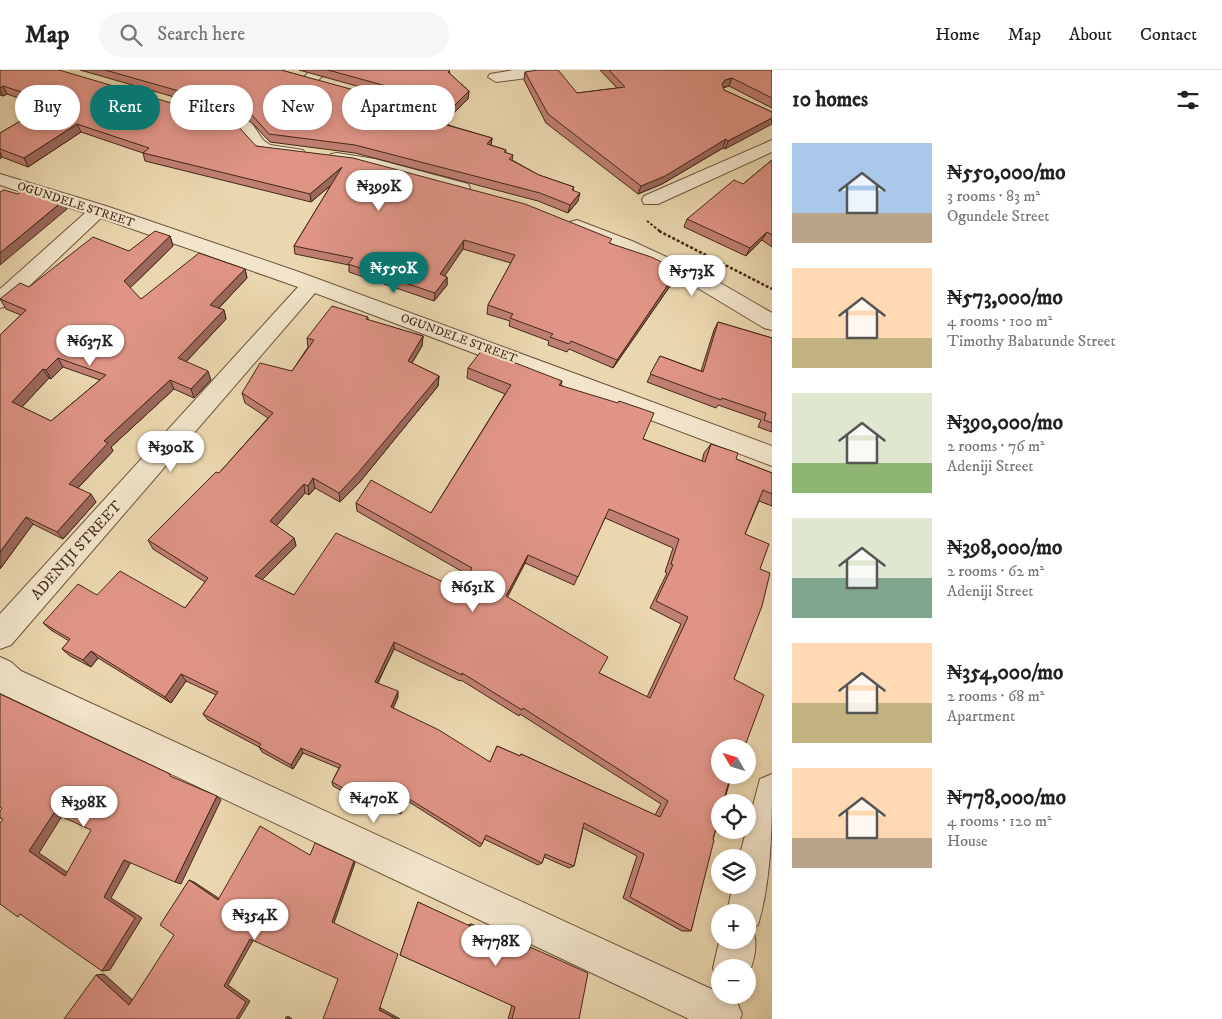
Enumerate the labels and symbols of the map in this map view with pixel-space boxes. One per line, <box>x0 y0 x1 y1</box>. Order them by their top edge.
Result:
pin: ₦399K <box>344 170 414 212</box>
street label: OGUNDELE STREET <box>15 178 136 231</box>
pin: ₦550K <box>359 252 429 294</box>
pin: ₦573K <box>657 254 727 297</box>
street label: OGUNDELE STREET <box>399 310 519 366</box>
pin: ₦637K <box>55 324 125 367</box>
pin: ₦390K <box>136 430 206 473</box>
street label: ADENIJI STREET <box>27 496 126 604</box>
pin: ₦631K <box>438 570 508 613</box>
north arrow <box>711 739 756 784</box>
pin: ₦470K <box>339 782 409 824</box>
pin: ₦398K <box>49 786 119 828</box>
pin: ₦354K <box>220 898 290 941</box>
pin: ₦778K <box>461 924 531 967</box>

